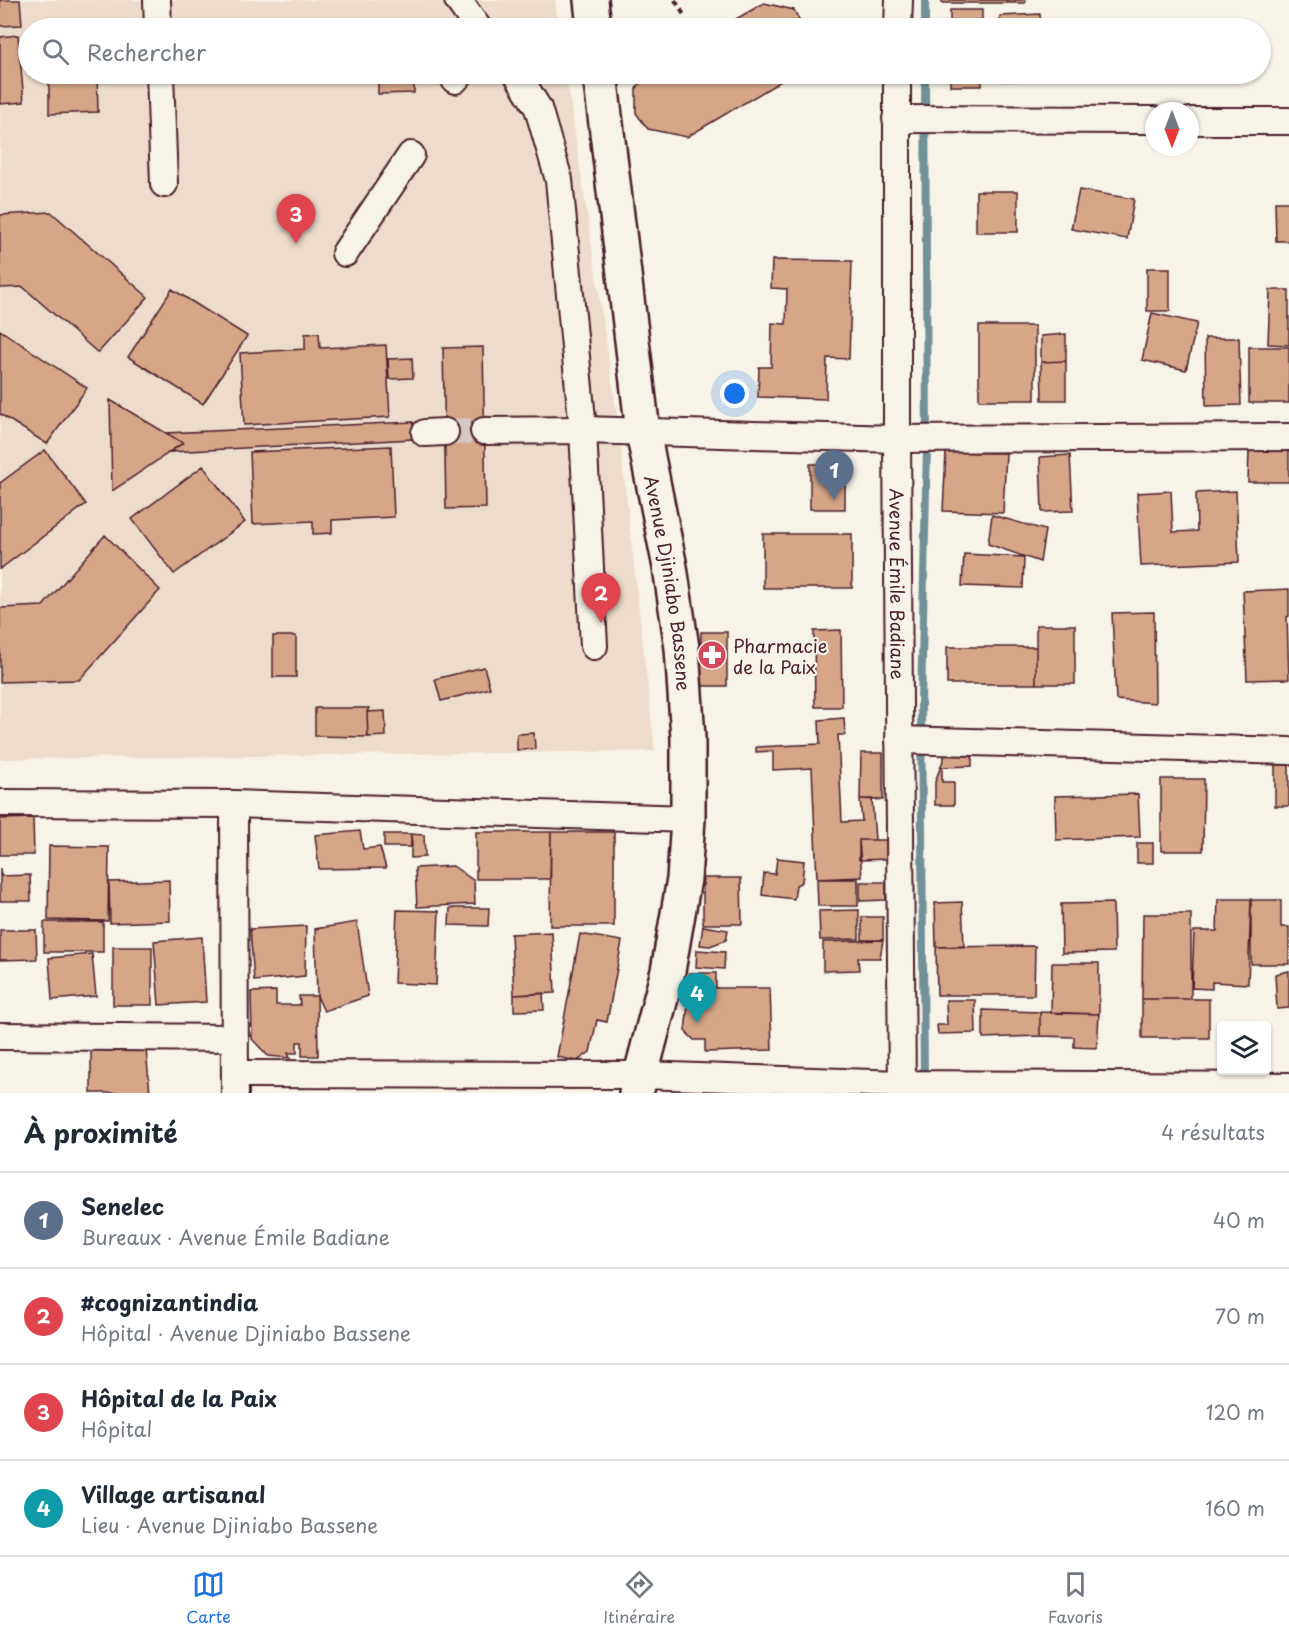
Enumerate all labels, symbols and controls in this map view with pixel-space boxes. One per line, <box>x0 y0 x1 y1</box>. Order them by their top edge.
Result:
search box <box>18 18 1271 84</box>
icon: search <box>39 35 72 68</box>
text: Rechercher <box>87 35 206 68</box>
north arrow <box>1145 102 1199 156</box>
pin: 3 <box>276 194 316 244</box>
your location <box>720 379 749 408</box>
pin: 1 <box>814 450 854 500</box>
street label: Avenue Djiniabo Bassene <box>638 473 698 692</box>
street label: Avenue Émile Badiane <box>884 488 912 680</box>
pin: 2 <box>582 574 620 623</box>
place label: Pharmacie de la Paix <box>733 632 827 680</box>
pharmacy icon: Pharmacie de la Paix <box>696 639 728 671</box>
pin: 4 <box>678 974 716 1023</box>
map controls <box>1217 1021 1271 1075</box>
button: layers <box>1217 1021 1271 1075</box>
text: À proximité <box>24 1113 178 1152</box>
text: 4 résultats <box>1161 1117 1265 1147</box>
text: Senelec <box>81 1189 164 1222</box>
text: 1 <box>39 1205 48 1235</box>
text: 40 m <box>1213 1205 1265 1235</box>
text: Bureaux · Avenue Émile Badiane <box>81 1222 390 1252</box>
text: #cognizantindia <box>81 1285 258 1318</box>
text: 2 <box>36 1301 51 1331</box>
text: 70 m <box>1215 1301 1265 1331</box>
text: Hôpital · Avenue Djiniabo Bassene <box>81 1318 411 1348</box>
text: Hôpital de la Paix <box>81 1381 277 1414</box>
text: 3 <box>37 1397 50 1427</box>
text: 120 m <box>1206 1397 1265 1427</box>
text: Hôpital <box>81 1414 152 1444</box>
text: Village artisanal <box>81 1477 265 1510</box>
text: 4 <box>37 1493 50 1523</box>
text: 160 m <box>1205 1493 1265 1523</box>
text: Lieu · Avenue Djiniabo Bassene <box>81 1510 378 1540</box>
tab: Carte <box>186 1568 231 1628</box>
tab: Itinéraire <box>603 1568 675 1628</box>
tab: Favoris <box>1048 1568 1103 1628</box>

